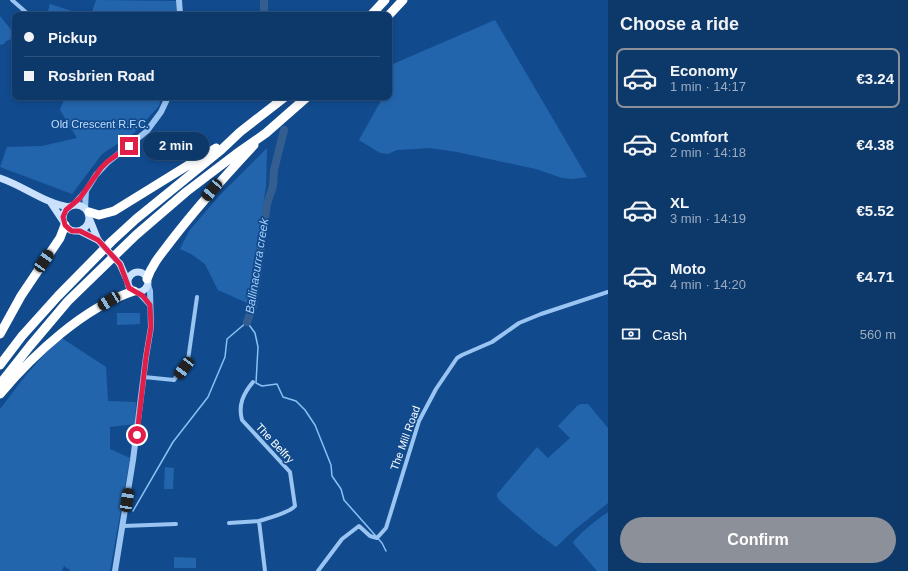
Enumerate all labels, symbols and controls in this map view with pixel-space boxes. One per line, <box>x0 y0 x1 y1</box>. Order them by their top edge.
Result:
text: Choose a ride <box>620 14 739 34</box>
text: Pickup <box>48 29 97 46</box>
icon: car <box>622 60 658 96</box>
text: Economy <box>670 62 738 79</box>
text: Rosbrien Road <box>48 67 155 84</box>
text: €3.24 <box>856 70 894 87</box>
text: 1 min · 14:17 <box>670 79 746 94</box>
park label: Old Crescent R.F.C. <box>51 118 149 130</box>
icon: car <box>622 126 658 162</box>
text: Comfort <box>670 128 728 145</box>
callout: 2 min <box>143 132 209 160</box>
text: €4.38 <box>856 136 894 153</box>
route end <box>120 137 138 155</box>
text: 2 min <box>159 138 193 153</box>
text: 2 min · 14:18 <box>670 145 746 160</box>
car <box>200 177 224 203</box>
icon: car <box>622 192 658 228</box>
text: XL <box>670 194 689 211</box>
text: €5.52 <box>856 202 894 219</box>
text: 3 min · 14:19 <box>670 211 746 226</box>
water label: Ballinacurra creek <box>243 216 272 315</box>
car <box>32 248 56 274</box>
icon: car <box>622 258 658 294</box>
text: Moto <box>670 260 706 277</box>
text: €4.71 <box>856 268 894 285</box>
text: 4 min · 14:20 <box>670 277 746 292</box>
car <box>96 290 122 312</box>
icon: cash <box>620 323 642 345</box>
text: Cash <box>652 326 687 343</box>
text: 560 m <box>860 327 896 342</box>
car <box>172 355 196 381</box>
street label: The Mill Road <box>388 404 422 472</box>
street label: The Belfry <box>254 421 297 466</box>
route start <box>128 426 146 444</box>
car <box>119 487 135 513</box>
button: Confirm <box>620 517 896 563</box>

